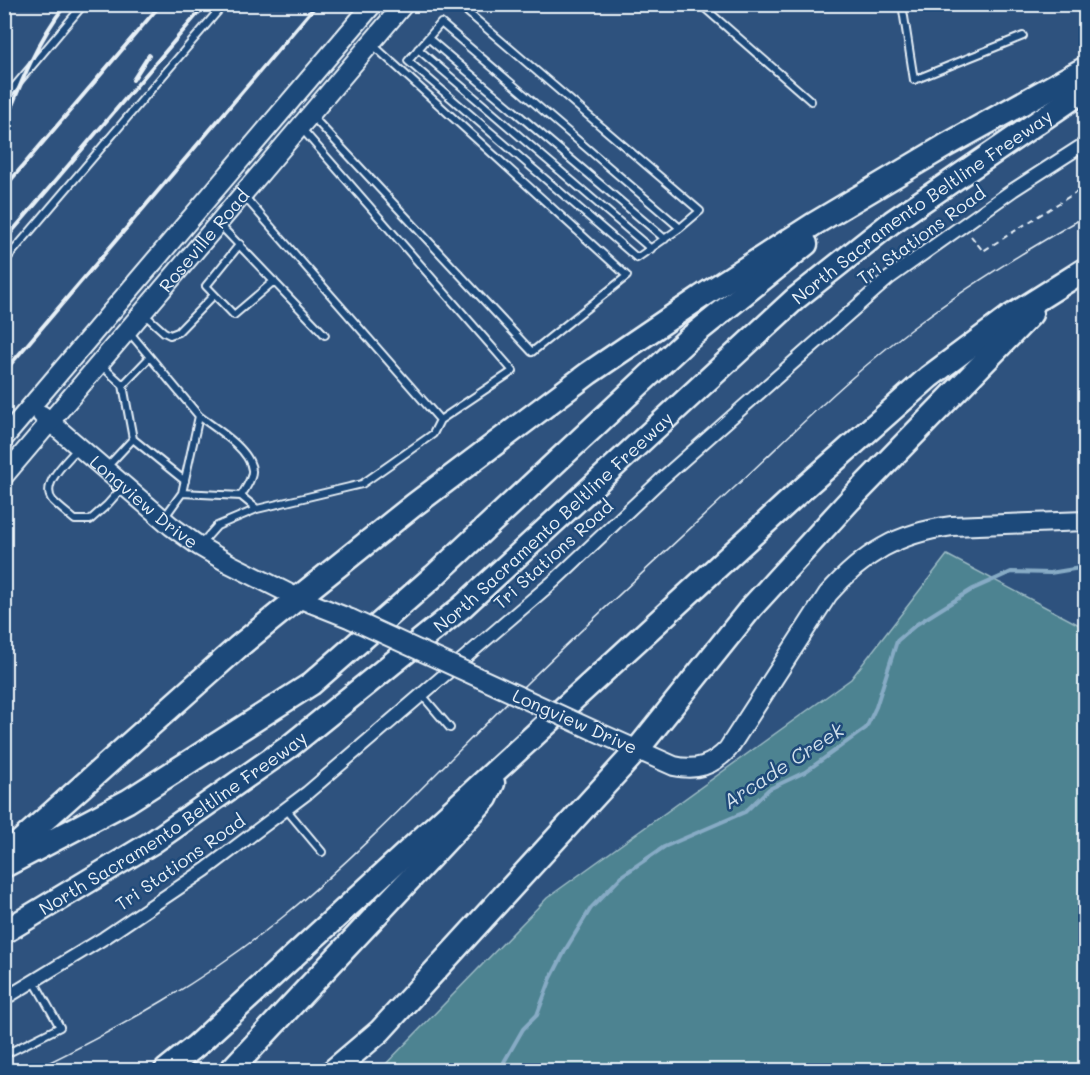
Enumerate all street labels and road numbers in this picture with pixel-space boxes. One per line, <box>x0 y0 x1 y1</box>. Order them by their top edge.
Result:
street label: North Sacramento Beltline Freeway <box>786 104 1057 309</box>
street label: Tri Stations Road <box>852 180 990 290</box>
street label: Roseville Road <box>153 184 254 297</box>
street label: North Sacramento Beltline Freeway <box>428 406 678 638</box>
street label: Longview Drive <box>85 450 203 554</box>
street label: Tri Stations Road <box>488 494 618 614</box>
street label: Longview Drive <box>509 683 641 759</box>
street label: North Sacramento Beltline Freeway <box>34 725 312 920</box>
street label: Tri Stations Road <box>110 808 250 916</box>

